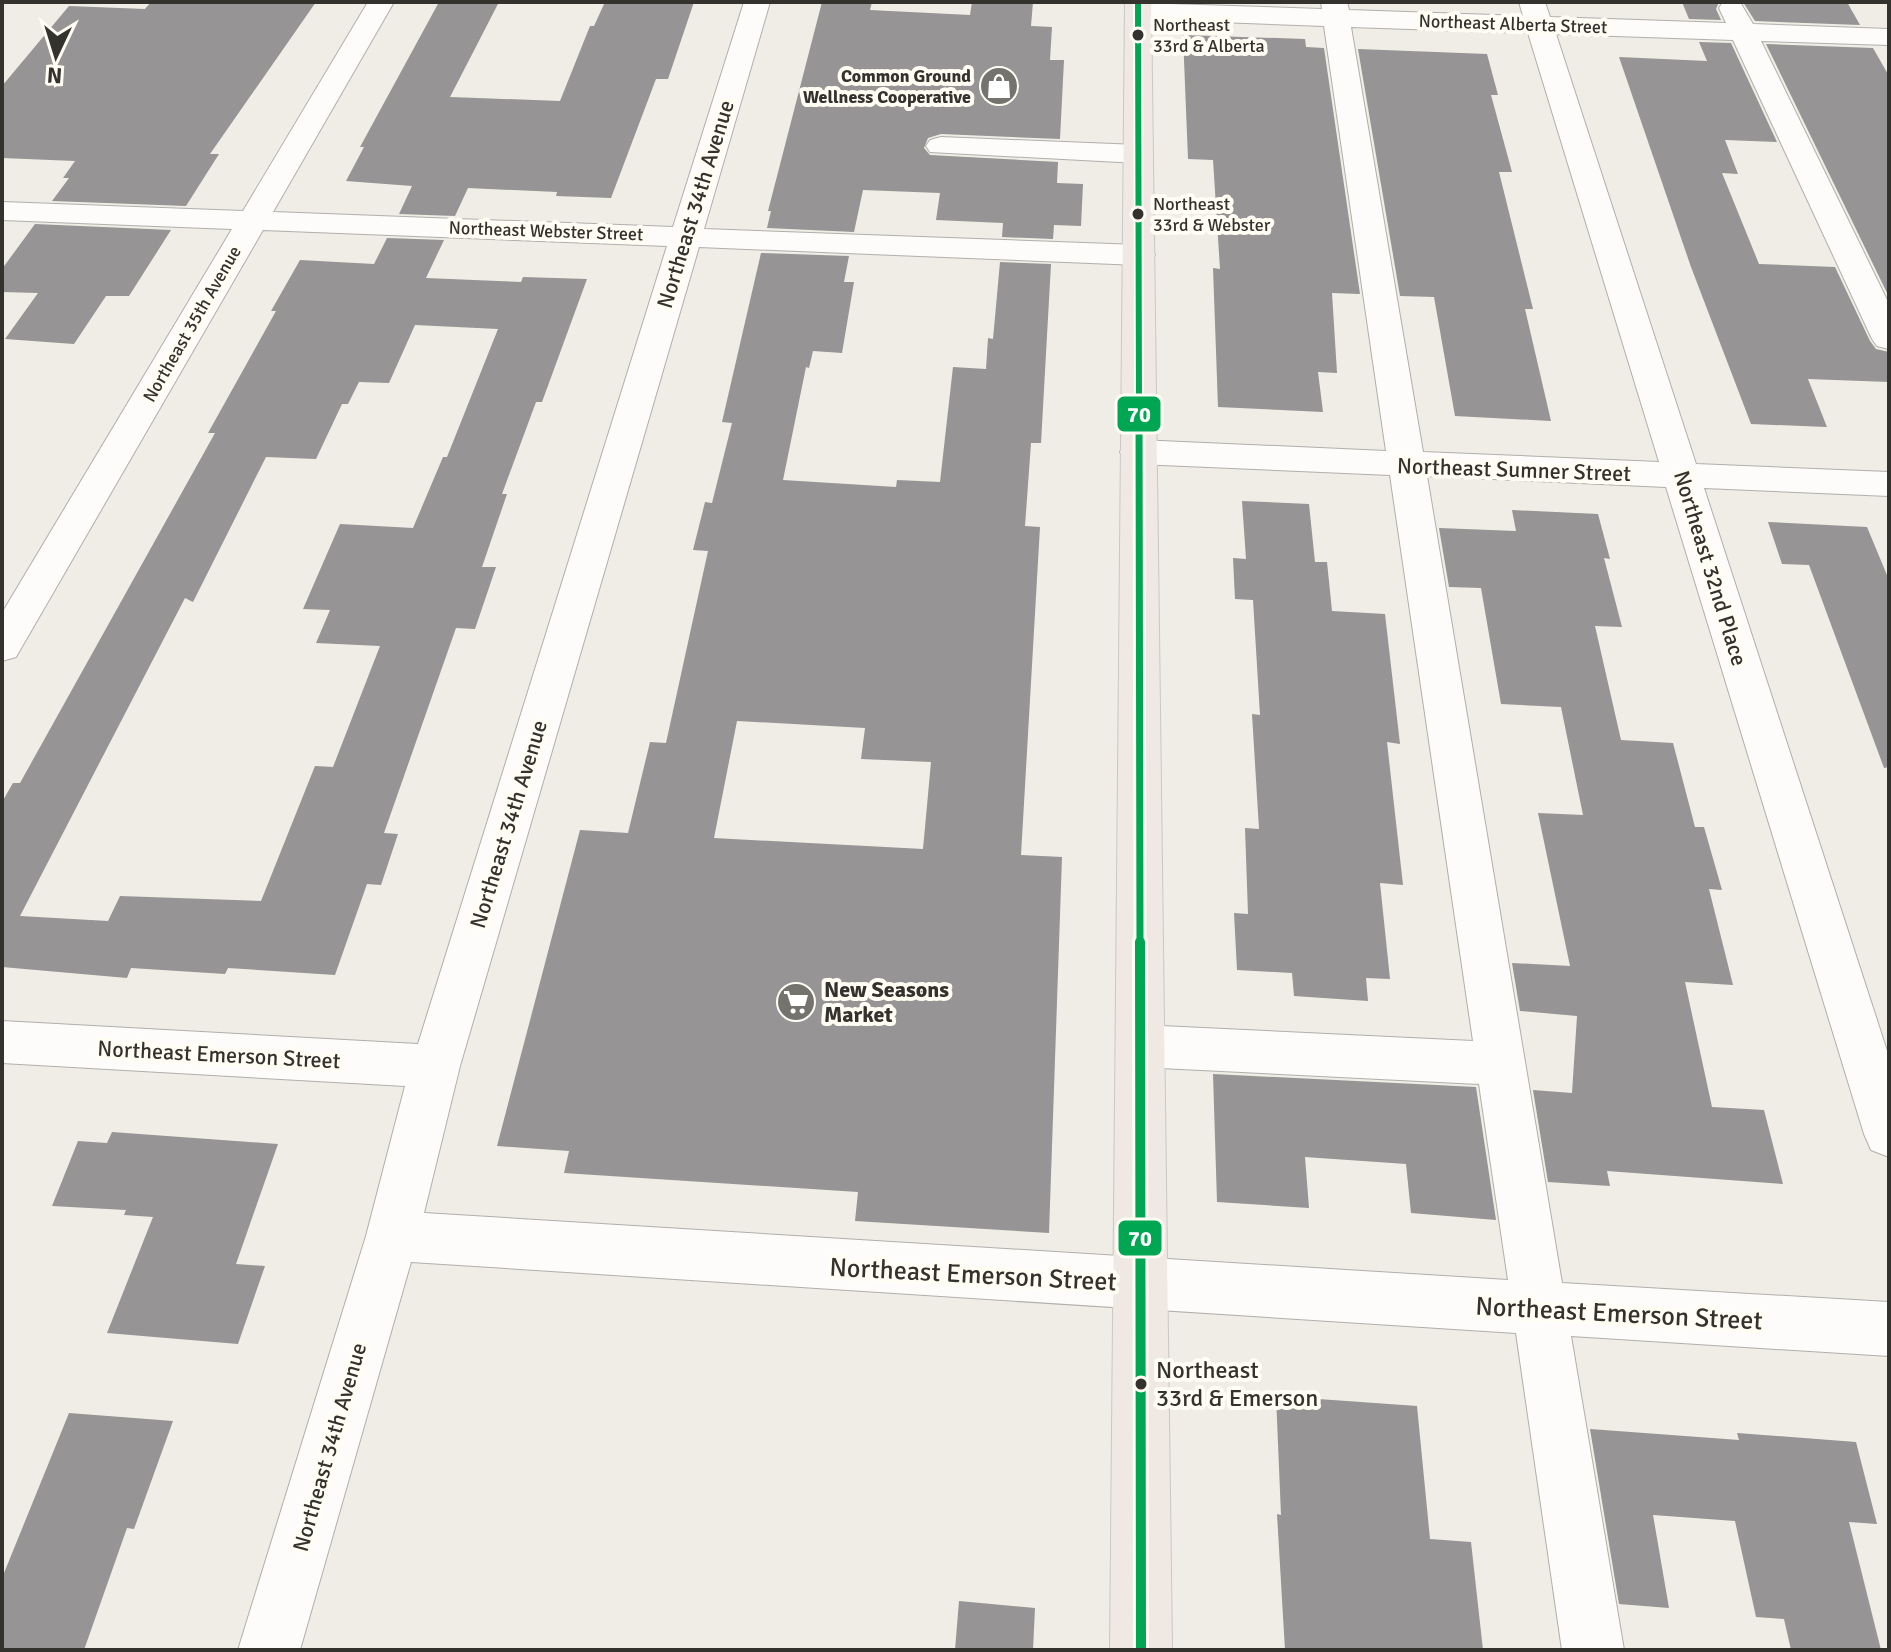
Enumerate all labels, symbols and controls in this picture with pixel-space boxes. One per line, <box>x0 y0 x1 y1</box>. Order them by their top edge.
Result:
street label: Northeast Alberta Street <box>1418 10 1608 38</box>
place label: Northeast 33rd & Alberta <box>1153 14 1265 57</box>
north arrow <box>16 16 96 96</box>
marker: Northeast 33rd & Alberta <box>1130 27 1146 43</box>
text: N <box>46 61 63 89</box>
place label: Common Ground Wellness Cooperative <box>803 65 971 108</box>
shop icon: Common Ground Wellness Cooperative <box>978 65 1020 107</box>
street label: Northeast 34th Avenue <box>651 97 740 311</box>
place label: Northeast 33rd & Webster <box>1153 193 1271 236</box>
marker: Northeast 33rd & Webster <box>1130 206 1146 222</box>
street label: Northeast Webster Street <box>448 217 644 245</box>
street label: Northeast 35th Avenue <box>138 242 246 406</box>
line badge: 70 <box>1116 395 1162 433</box>
text: 70 <box>1127 401 1151 428</box>
street label: Northeast Sumner Street <box>1397 452 1632 487</box>
street label: Northeast 32nd Place <box>1668 467 1753 669</box>
street label: Northeast 34th Avenue <box>464 717 553 931</box>
place label: New Seasons Market <box>824 976 949 1028</box>
supermarket icon: New Seasons Market <box>775 981 817 1023</box>
street label: Northeast Emerson Street <box>97 1035 341 1074</box>
line badge: 70 <box>1117 1219 1163 1257</box>
text: 70 <box>1128 1225 1152 1252</box>
street label: Northeast Emerson Street <box>829 1251 1117 1298</box>
street label: Northeast Emerson Street <box>1475 1290 1763 1337</box>
street label: Northeast 34th Avenue <box>287 1340 372 1555</box>
place label: Northeast 33rd & Emerson <box>1156 1355 1318 1413</box>
marker: Northeast 33rd & Emerson <box>1133 1376 1149 1392</box>

